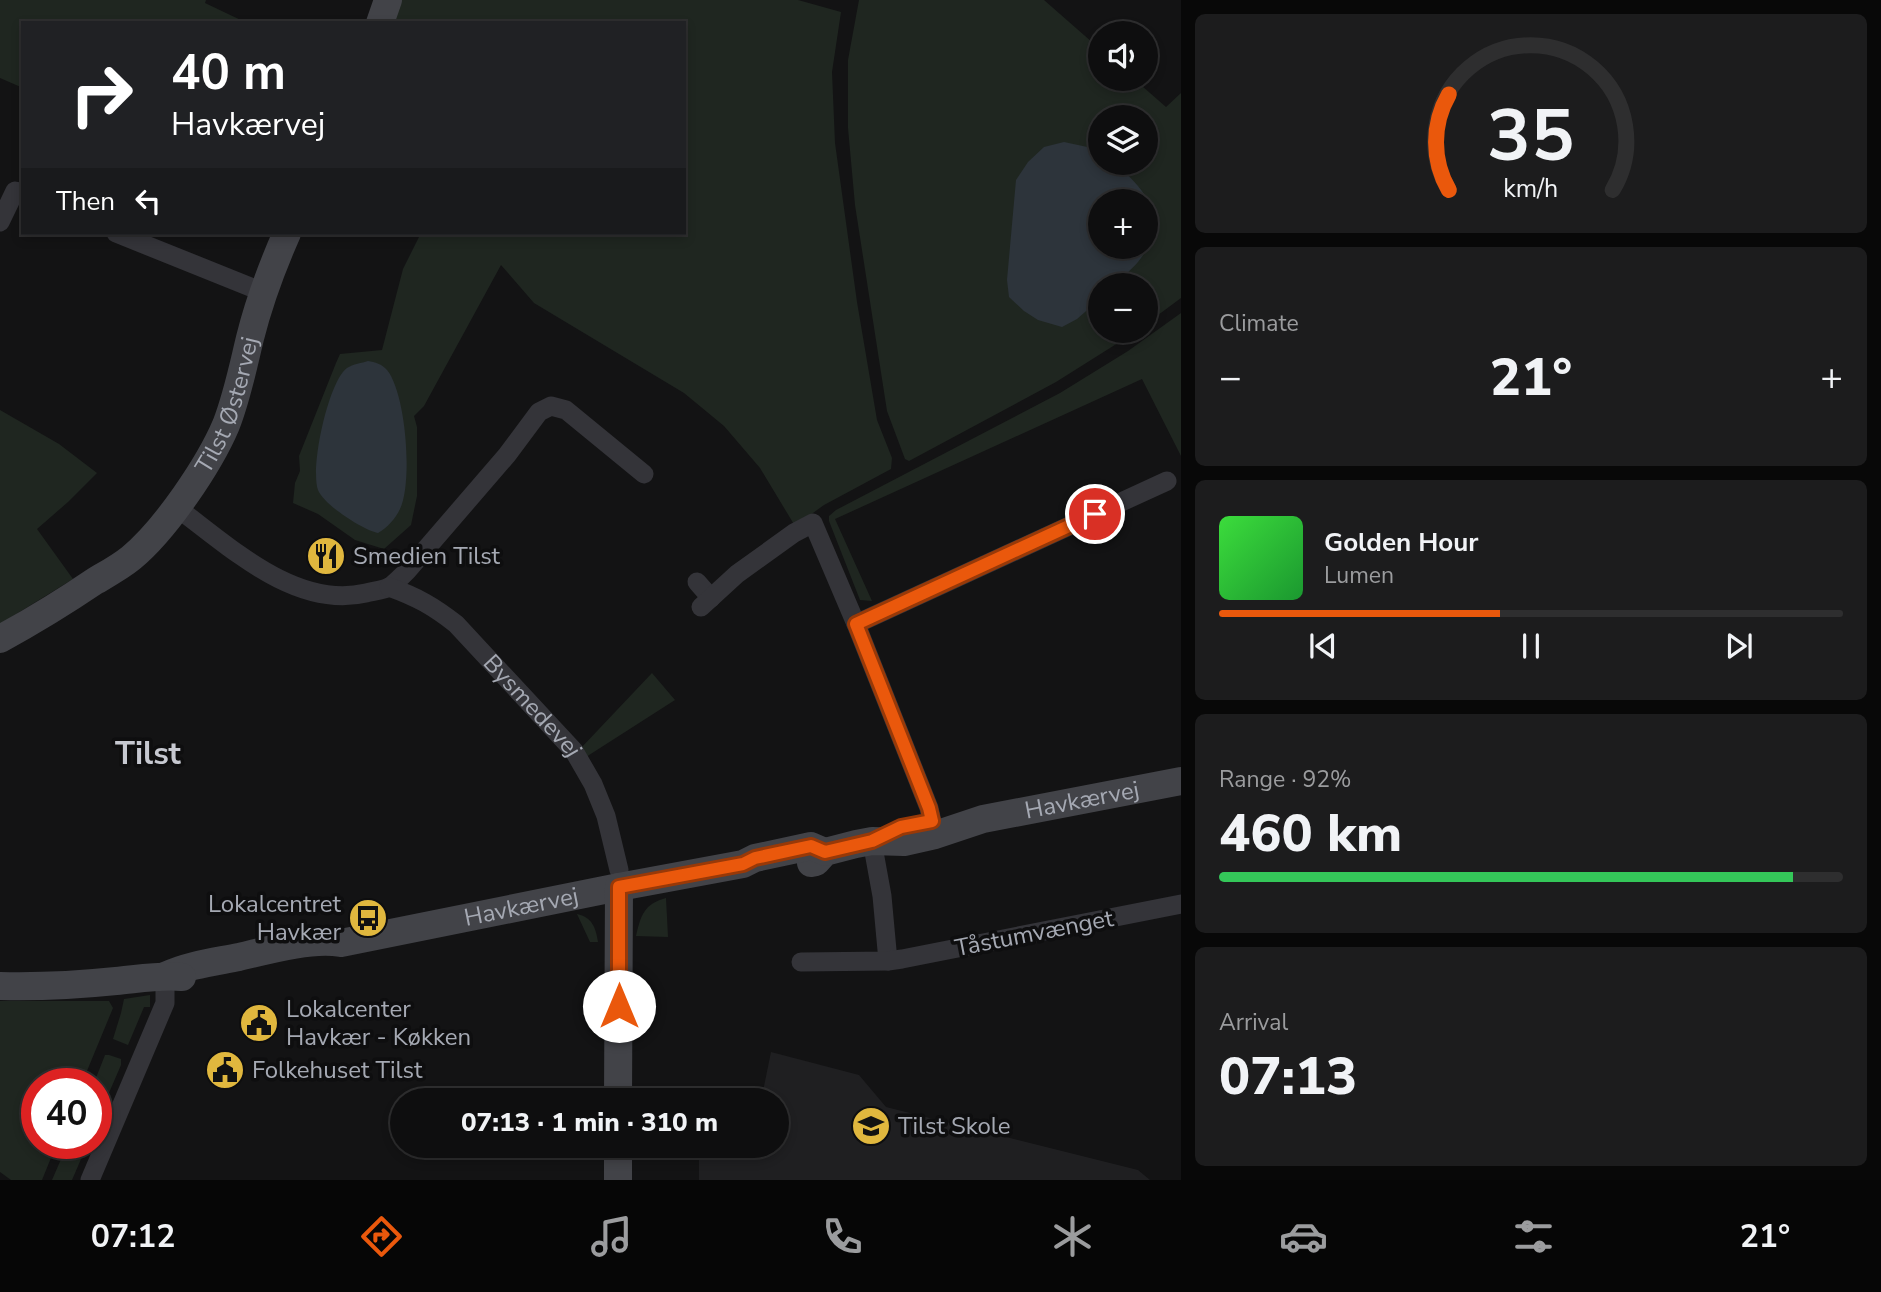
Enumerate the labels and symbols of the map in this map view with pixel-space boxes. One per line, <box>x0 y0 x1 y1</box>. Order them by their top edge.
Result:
street label: Tilst Østervej <box>188 333 266 479</box>
pin <box>1065 484 1125 544</box>
restaurant icon: Smedien Tilst <box>305 535 347 577</box>
place label: Smedien Tilst <box>353 540 501 572</box>
street label: Bysmedevej <box>476 647 590 762</box>
district label: Tilst <box>115 732 182 775</box>
street label: Havkærvej <box>1022 773 1142 827</box>
street label: Havkærvej <box>461 880 581 934</box>
place label: Lokalcentret Havkær <box>208 888 342 948</box>
bus stop icon: Lokalcentret Havkær <box>347 897 389 939</box>
street label: Tåstumvænget <box>952 902 1117 964</box>
position arrow <box>582 969 656 1043</box>
place label: Lokalcenter Havkær - Køkken <box>286 993 471 1053</box>
public building icon: Lokalcenter Havkær - Køkken <box>238 1002 280 1044</box>
public building icon: Folkehuset Tilst <box>204 1049 246 1091</box>
place label: Folkehuset Tilst <box>252 1054 423 1086</box>
speed limit sign: 40 <box>21 1068 112 1159</box>
school or university icon: Tilst Skole <box>850 1105 892 1147</box>
place label: Tilst Skole <box>898 1110 1011 1142</box>

